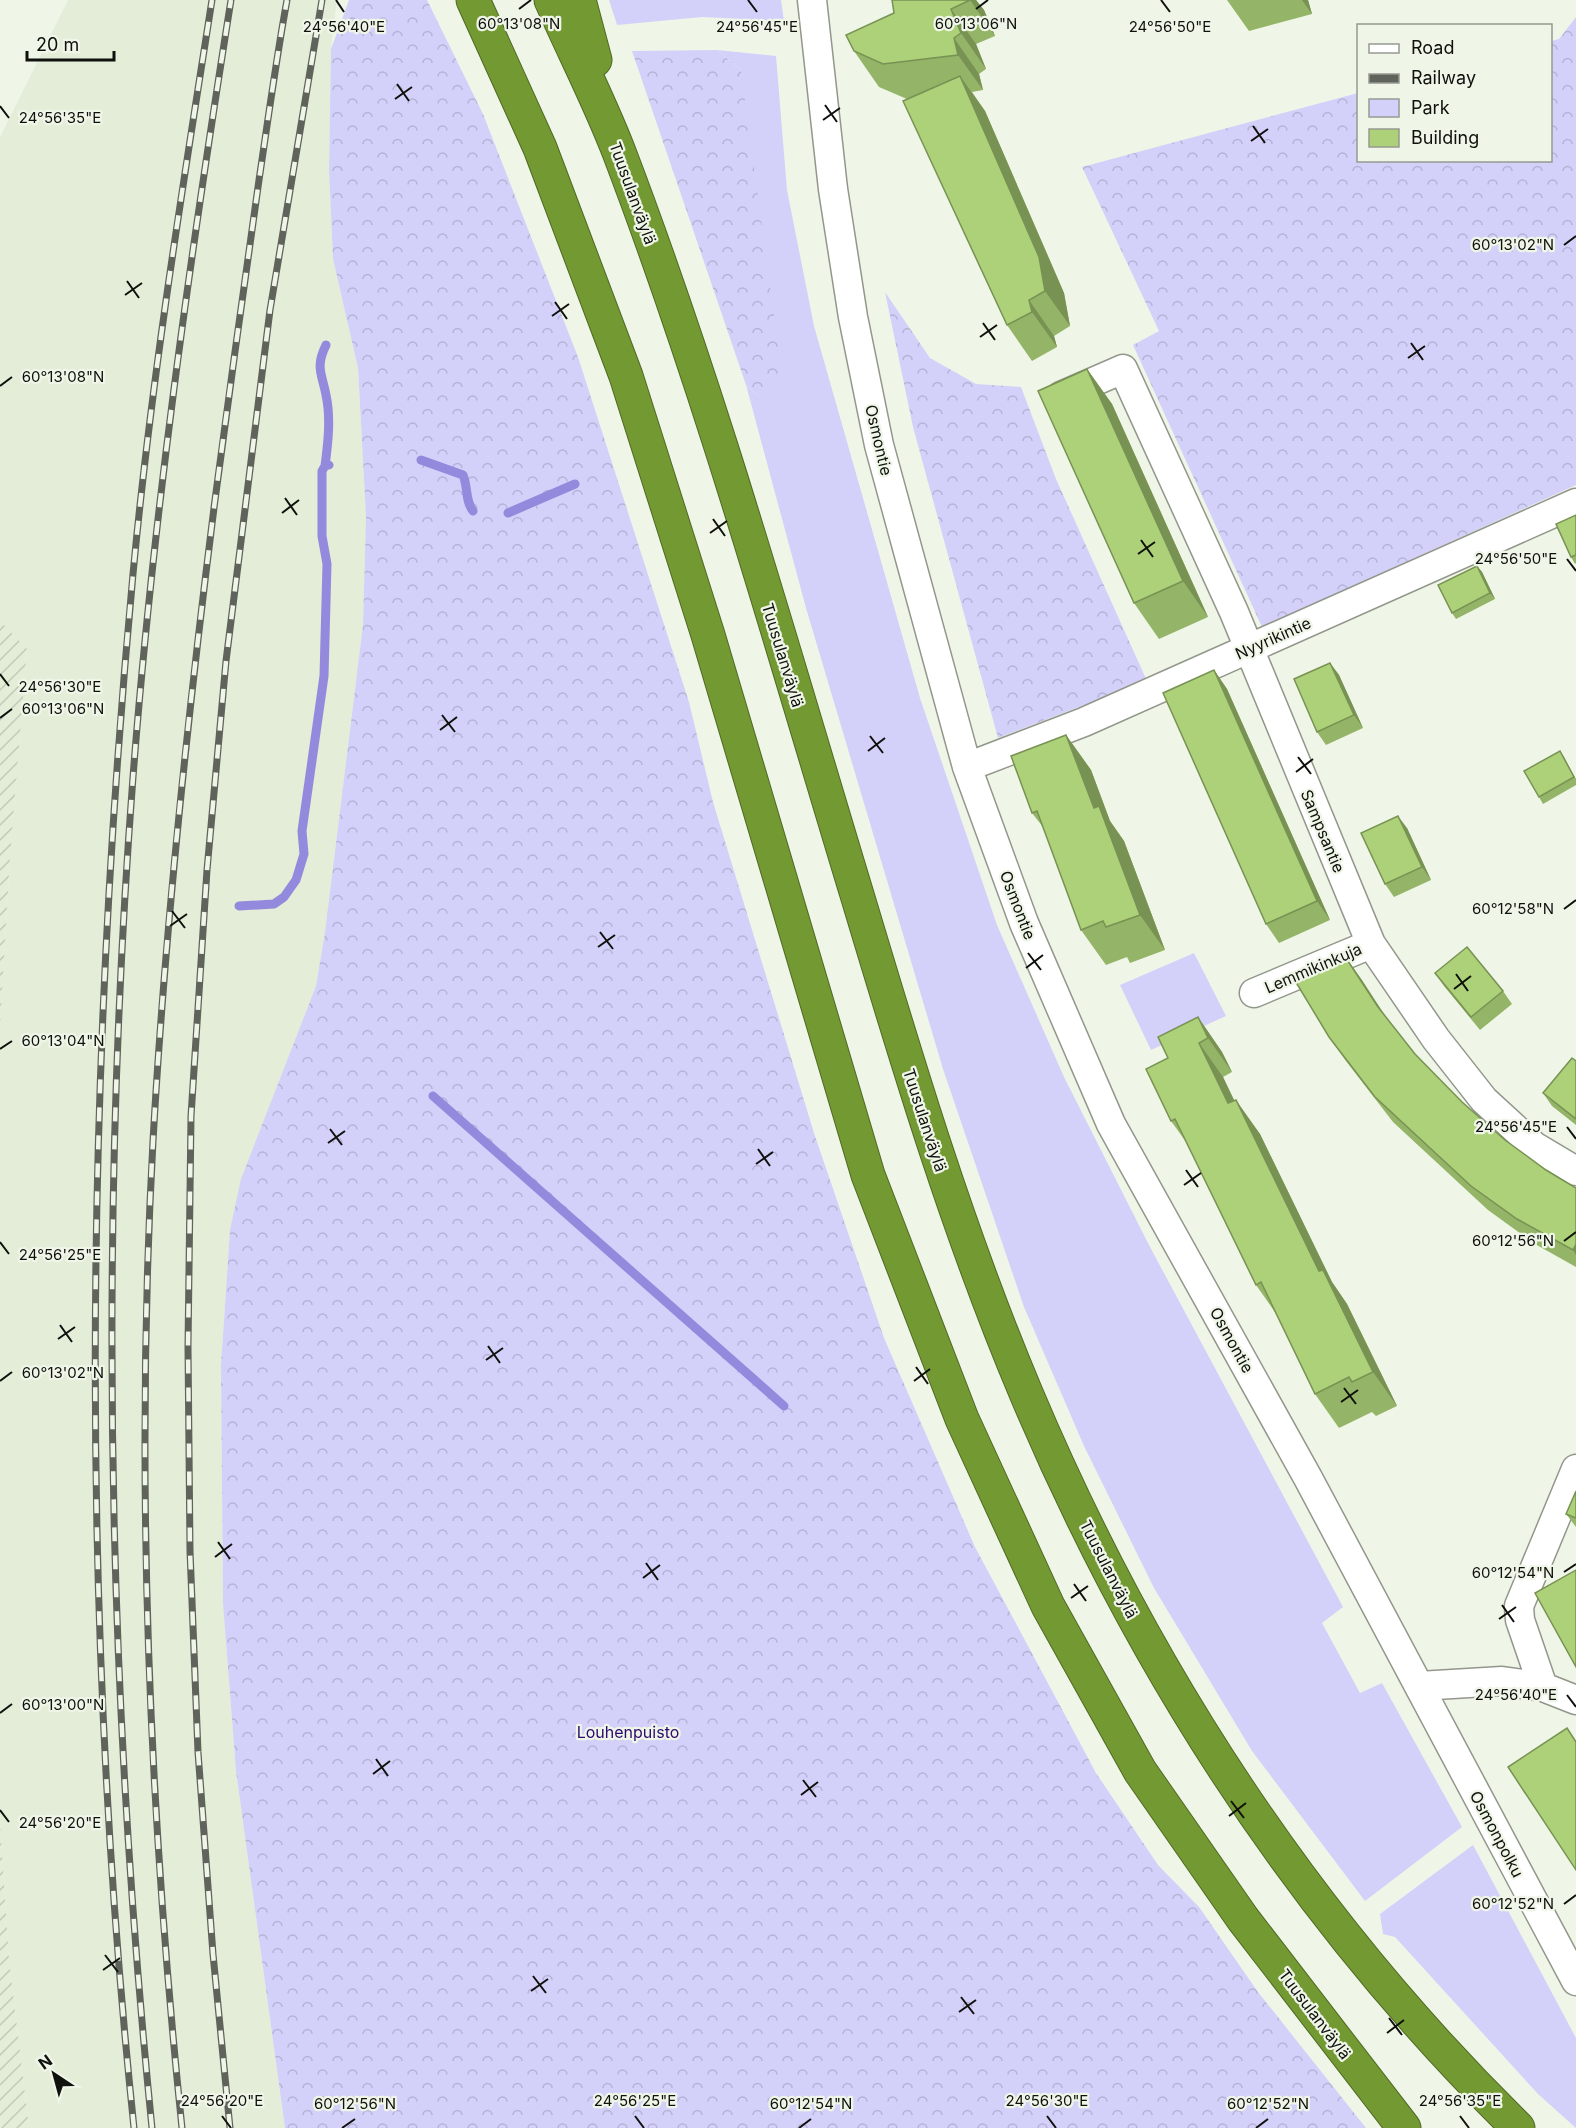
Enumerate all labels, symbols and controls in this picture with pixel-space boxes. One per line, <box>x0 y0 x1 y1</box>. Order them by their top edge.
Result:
text: 60°13'08"N <box>478 14 560 33</box>
text: 60°13'06"N <box>935 14 1017 33</box>
text: 24°56'40"E <box>303 17 385 36</box>
text: 24°56'45"E <box>716 17 798 36</box>
text: 24°56'50"E <box>1129 17 1211 36</box>
scale bar <box>27 24 114 62</box>
legend <box>1357 24 1552 162</box>
text: 20 m <box>36 34 79 55</box>
text: Road <box>1411 37 1454 58</box>
text: Railway <box>1411 67 1476 88</box>
text: Park <box>1411 97 1450 118</box>
text: 24°56'35"E <box>19 108 101 127</box>
text: Building <box>1411 127 1479 148</box>
street label: Tuusulanväylä <box>605 139 661 247</box>
text: 60°13'02"N <box>1472 235 1554 254</box>
text: 60°13'08"N <box>22 367 104 386</box>
street label: Osmontie <box>861 403 897 477</box>
text: 24°56'50"E <box>1475 549 1557 568</box>
street label: Tuusulanväylä <box>758 601 808 709</box>
street label: Nyyrikintie <box>1232 612 1314 664</box>
text: 24°56'30"E <box>19 677 101 696</box>
text: 60°13'06"N <box>22 699 104 718</box>
street label: Sampsantie <box>1297 786 1349 876</box>
street label: Osmontie <box>996 868 1040 942</box>
text: 60°12'58"N <box>1472 899 1554 918</box>
street label: Lemmikinkuja <box>1261 939 1365 997</box>
text: 60°13'04"N <box>22 1031 104 1050</box>
street label: Tuusulanväylä <box>899 1066 951 1174</box>
text: 24°56'45"E <box>1475 1117 1557 1136</box>
text: 60°12'56"N <box>1472 1231 1554 1250</box>
text: 24°56'25"E <box>19 1245 101 1264</box>
street label: Osmontie <box>1206 1304 1258 1376</box>
text: 60°13'02"N <box>22 1363 104 1382</box>
street label: Tuusulanväylä <box>1076 1516 1142 1622</box>
text: 60°12'54"N <box>1472 1563 1554 1582</box>
text: 24°56'40"E <box>1475 1685 1557 1704</box>
text: 60°13'00"N <box>22 1695 104 1714</box>
park label: Louhenpuisto <box>577 1722 679 1742</box>
street label: Osmonpolku <box>1466 1787 1528 1881</box>
text: 24°56'20"E <box>19 1813 101 1832</box>
text: 60°12'52"N <box>1472 1894 1554 1913</box>
street label: Tuusulanväylä <box>1275 1965 1355 2063</box>
north arrow <box>24 2044 84 2104</box>
text: N <box>34 2050 56 2074</box>
text: 24°56'20"E <box>181 2091 263 2110</box>
text: 24°56'25"E <box>594 2091 676 2110</box>
text: 24°56'30"E <box>1006 2091 1088 2110</box>
text: 24°56'35"E <box>1419 2091 1501 2110</box>
text: 60°12'56"N <box>314 2094 396 2113</box>
text: 60°12'54"N <box>770 2094 852 2113</box>
text: 60°12'52"N <box>1227 2094 1309 2113</box>

